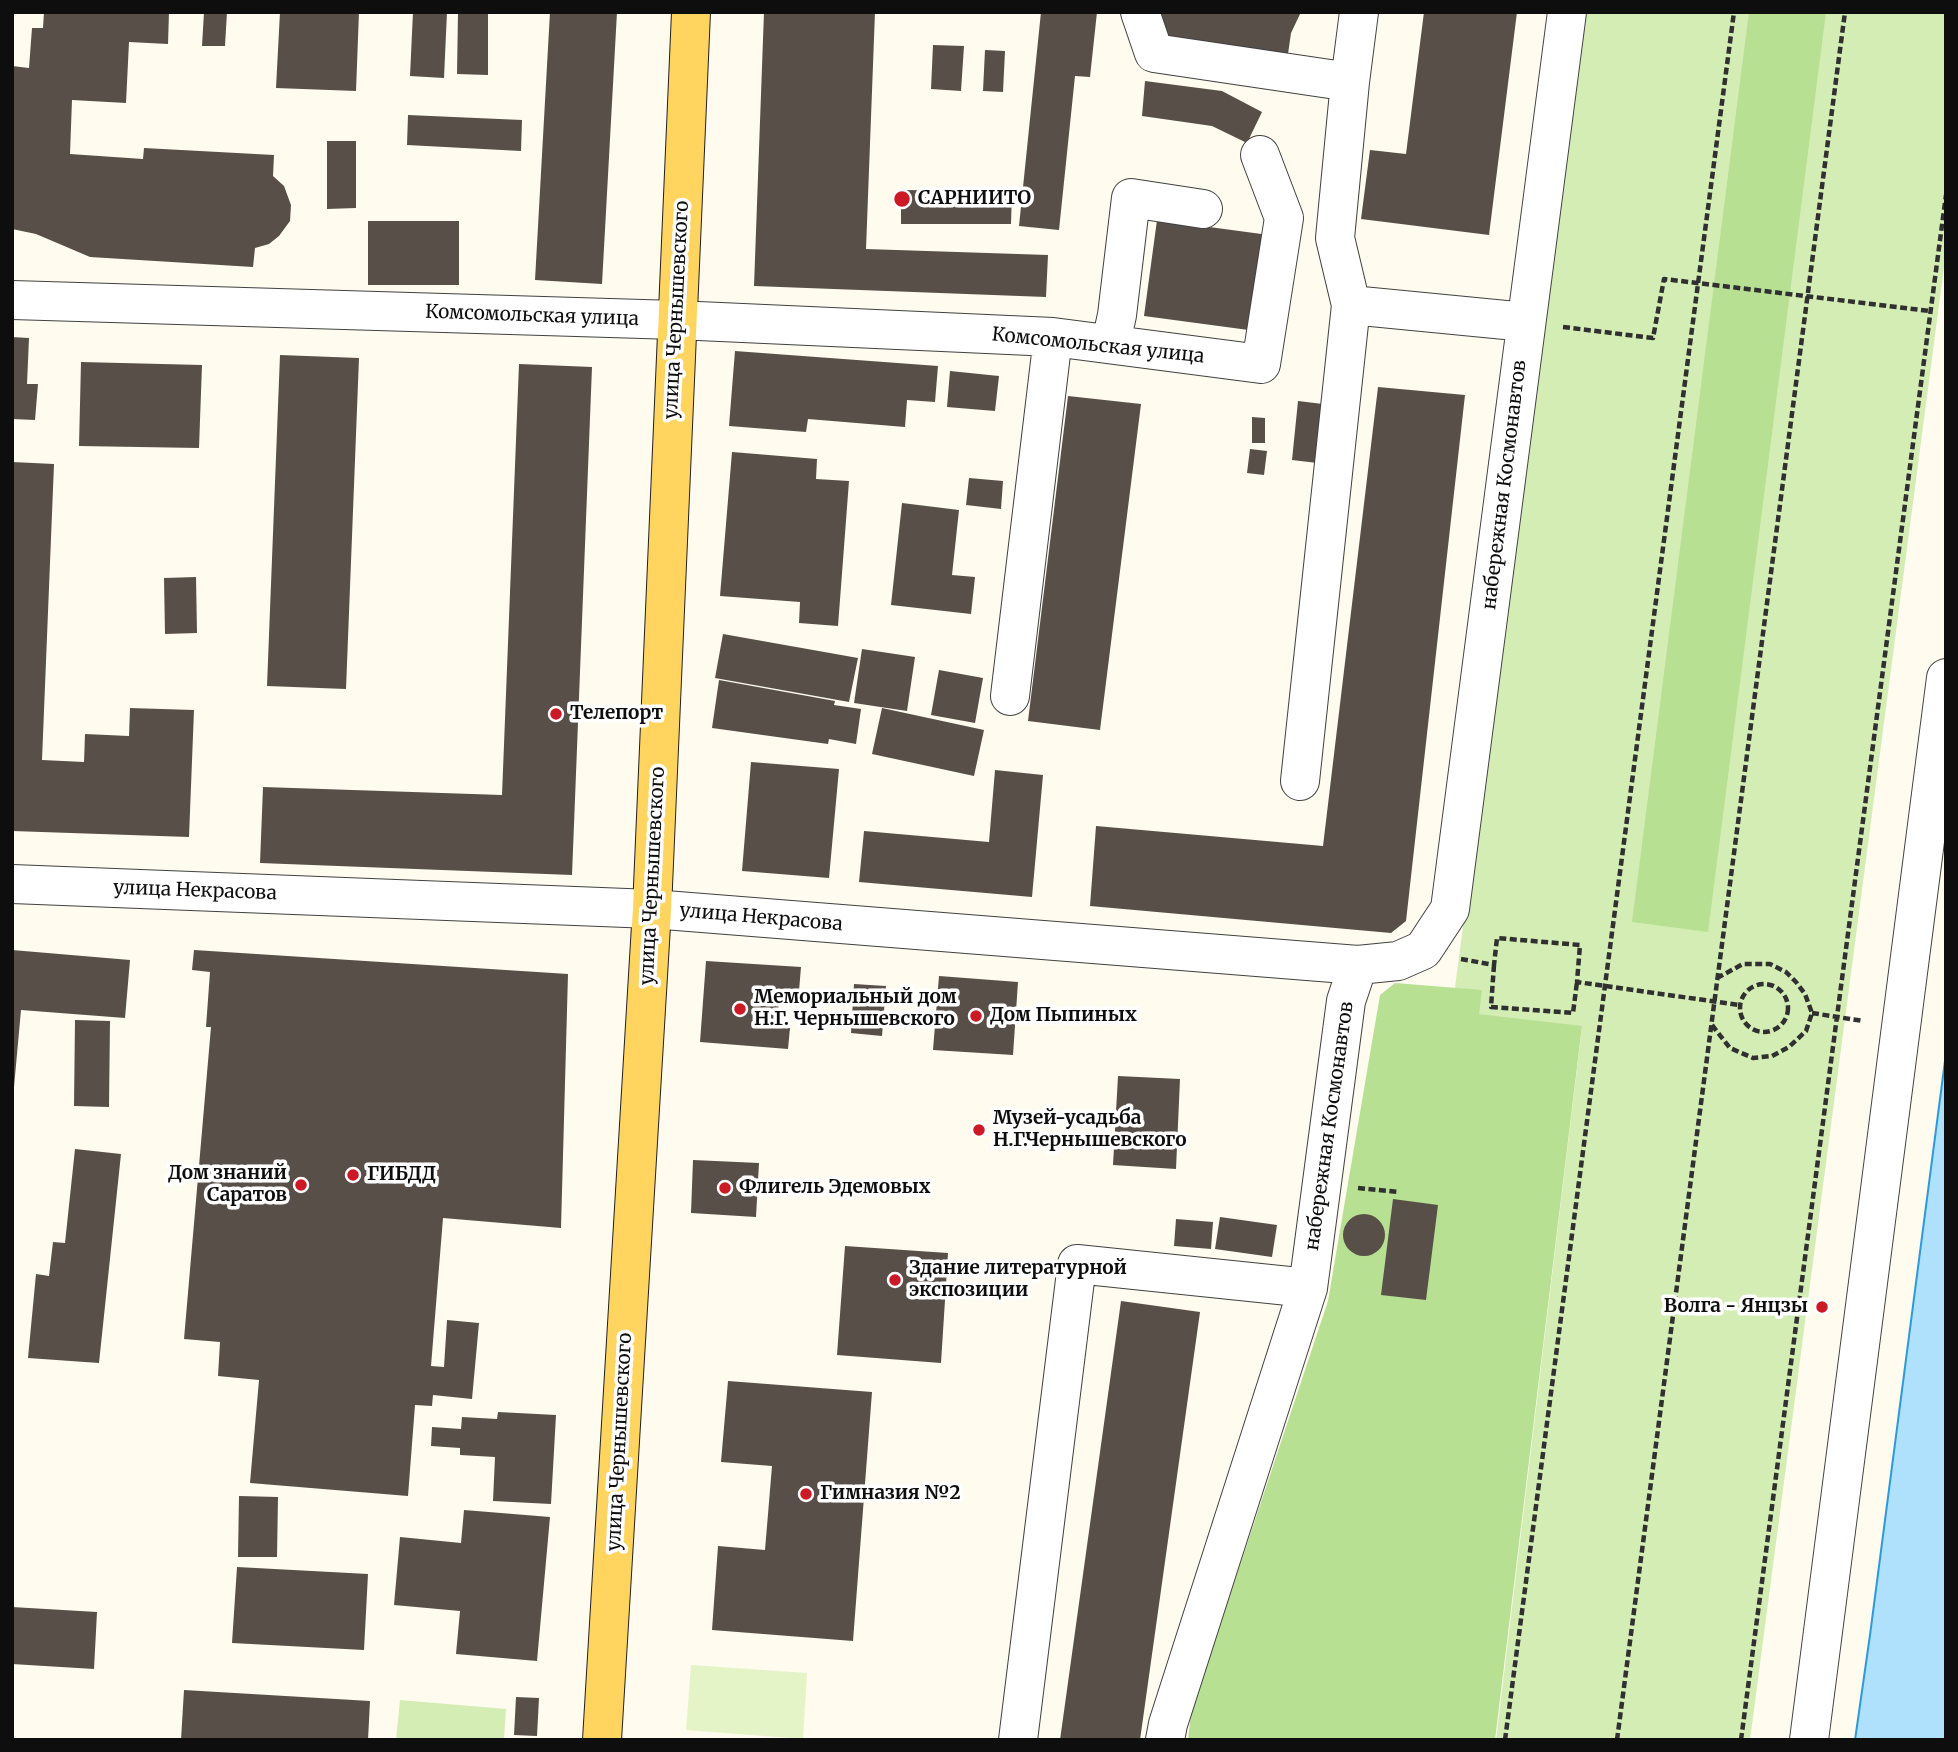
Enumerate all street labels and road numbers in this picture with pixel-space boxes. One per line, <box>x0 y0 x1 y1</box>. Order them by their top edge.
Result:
street label: улица Чернышевского <box>660 200 694 420</box>
street label: Комсомольская улица <box>425 301 639 331</box>
street label: Комсомольская улица <box>991 323 1205 369</box>
street label: набережная Космонавтов <box>1478 359 1532 611</box>
street label: улица Чернышевского <box>636 766 670 986</box>
street label: улица Некрасова <box>113 877 277 905</box>
street label: улица Некрасова <box>678 900 844 936</box>
street label: набережная Космонавтов <box>1301 1000 1359 1252</box>
street label: улица Чернышевского <box>603 1332 637 1552</box>

